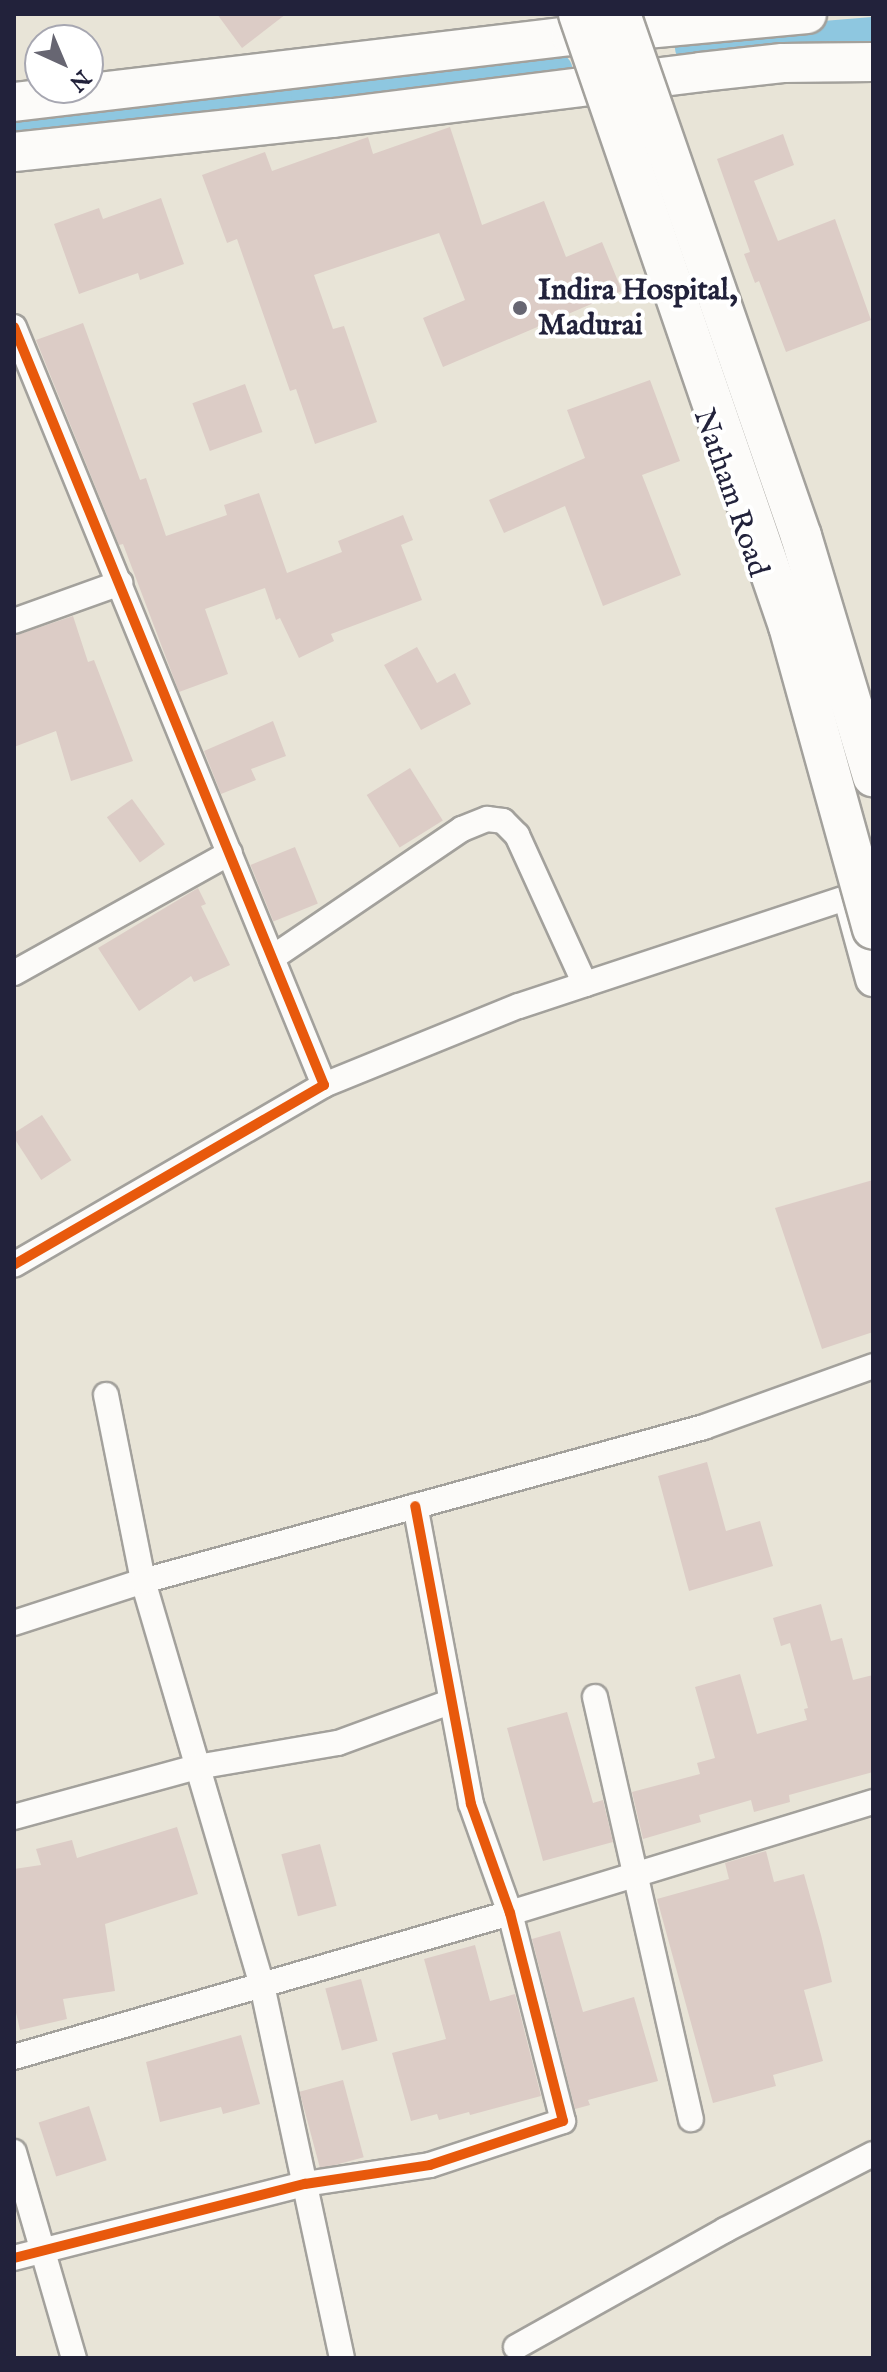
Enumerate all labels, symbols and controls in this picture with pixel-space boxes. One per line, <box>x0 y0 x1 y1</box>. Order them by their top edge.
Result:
north arrow <box>24 24 104 104</box>
text: N <box>63 63 96 97</box>
place label: Indira Hospital, Madurai <box>538 273 737 344</box>
marker: Indira Hospital, Madurai <box>509 297 531 319</box>
street label: Natham Road <box>685 404 775 582</box>

